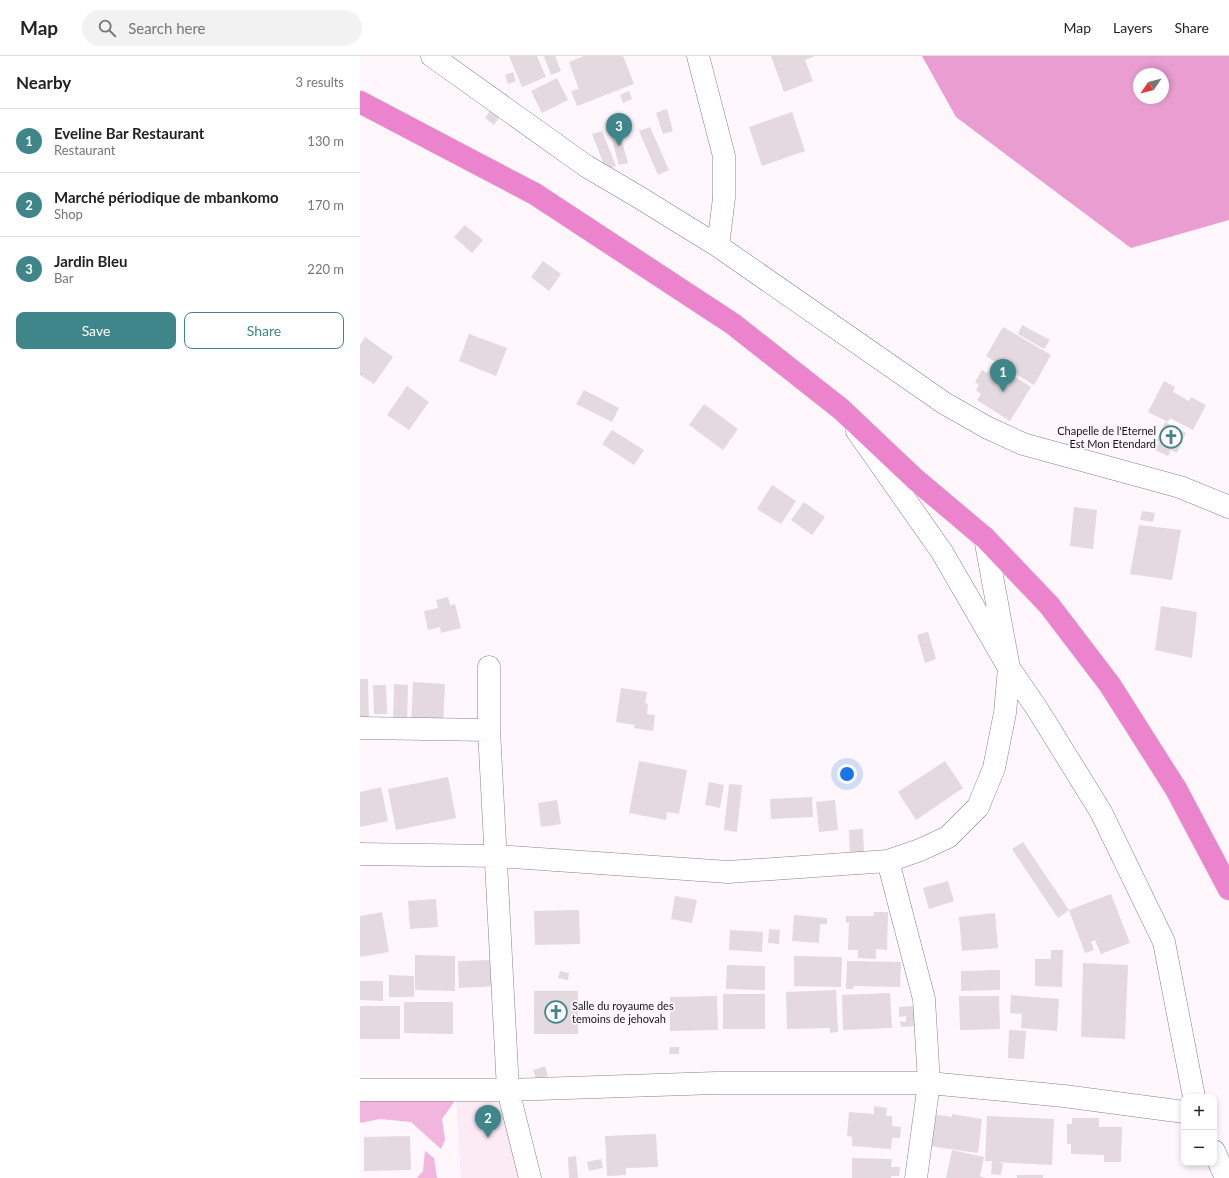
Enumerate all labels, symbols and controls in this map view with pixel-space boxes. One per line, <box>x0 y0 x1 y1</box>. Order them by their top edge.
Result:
search box <box>82 10 362 46</box>
text: Map <box>20 16 58 39</box>
icon: search <box>96 17 118 39</box>
text: Search here <box>128 19 206 37</box>
text: Map <box>1063 19 1091 36</box>
text: Layers <box>1113 19 1153 36</box>
text: Share <box>1175 19 1209 36</box>
north arrow <box>1133 68 1169 104</box>
text: Nearby <box>16 72 71 93</box>
text: 3 results <box>296 74 344 90</box>
pin: 3 <box>606 113 632 146</box>
text: Eveline Bar Restaurant <box>54 124 204 142</box>
text: 1 <box>25 133 33 149</box>
text: 130 m <box>307 133 344 149</box>
text: Restaurant <box>54 142 116 158</box>
text: Marché périodique de mbankomo <box>54 188 279 206</box>
text: 2 <box>25 197 33 213</box>
text: 170 m <box>307 197 344 213</box>
text: Shop <box>54 206 83 222</box>
text: Jardin Bleu <box>54 252 128 270</box>
text: 3 <box>25 261 33 277</box>
text: 220 m <box>307 261 344 277</box>
text: Bar <box>54 270 74 286</box>
button: Save <box>16 312 176 349</box>
button: Share <box>184 312 344 349</box>
pin: 1 <box>990 359 1016 392</box>
place label: Chapelle de l'Eternel Est Mon Etendard <box>1057 424 1156 450</box>
church icon: Chapelle de l'Eternel Est Mon Etendard <box>1158 424 1184 450</box>
your location <box>837 764 857 784</box>
church icon: Salle du royaume des temoins de jehovah <box>543 999 569 1025</box>
place label: Salle du royaume des temoins de jehovah <box>572 999 674 1025</box>
map controls <box>1181 1094 1217 1166</box>
button: + <box>1181 1094 1217 1130</box>
pin: 2 <box>475 1105 501 1138</box>
button: − <box>1181 1130 1217 1166</box>

